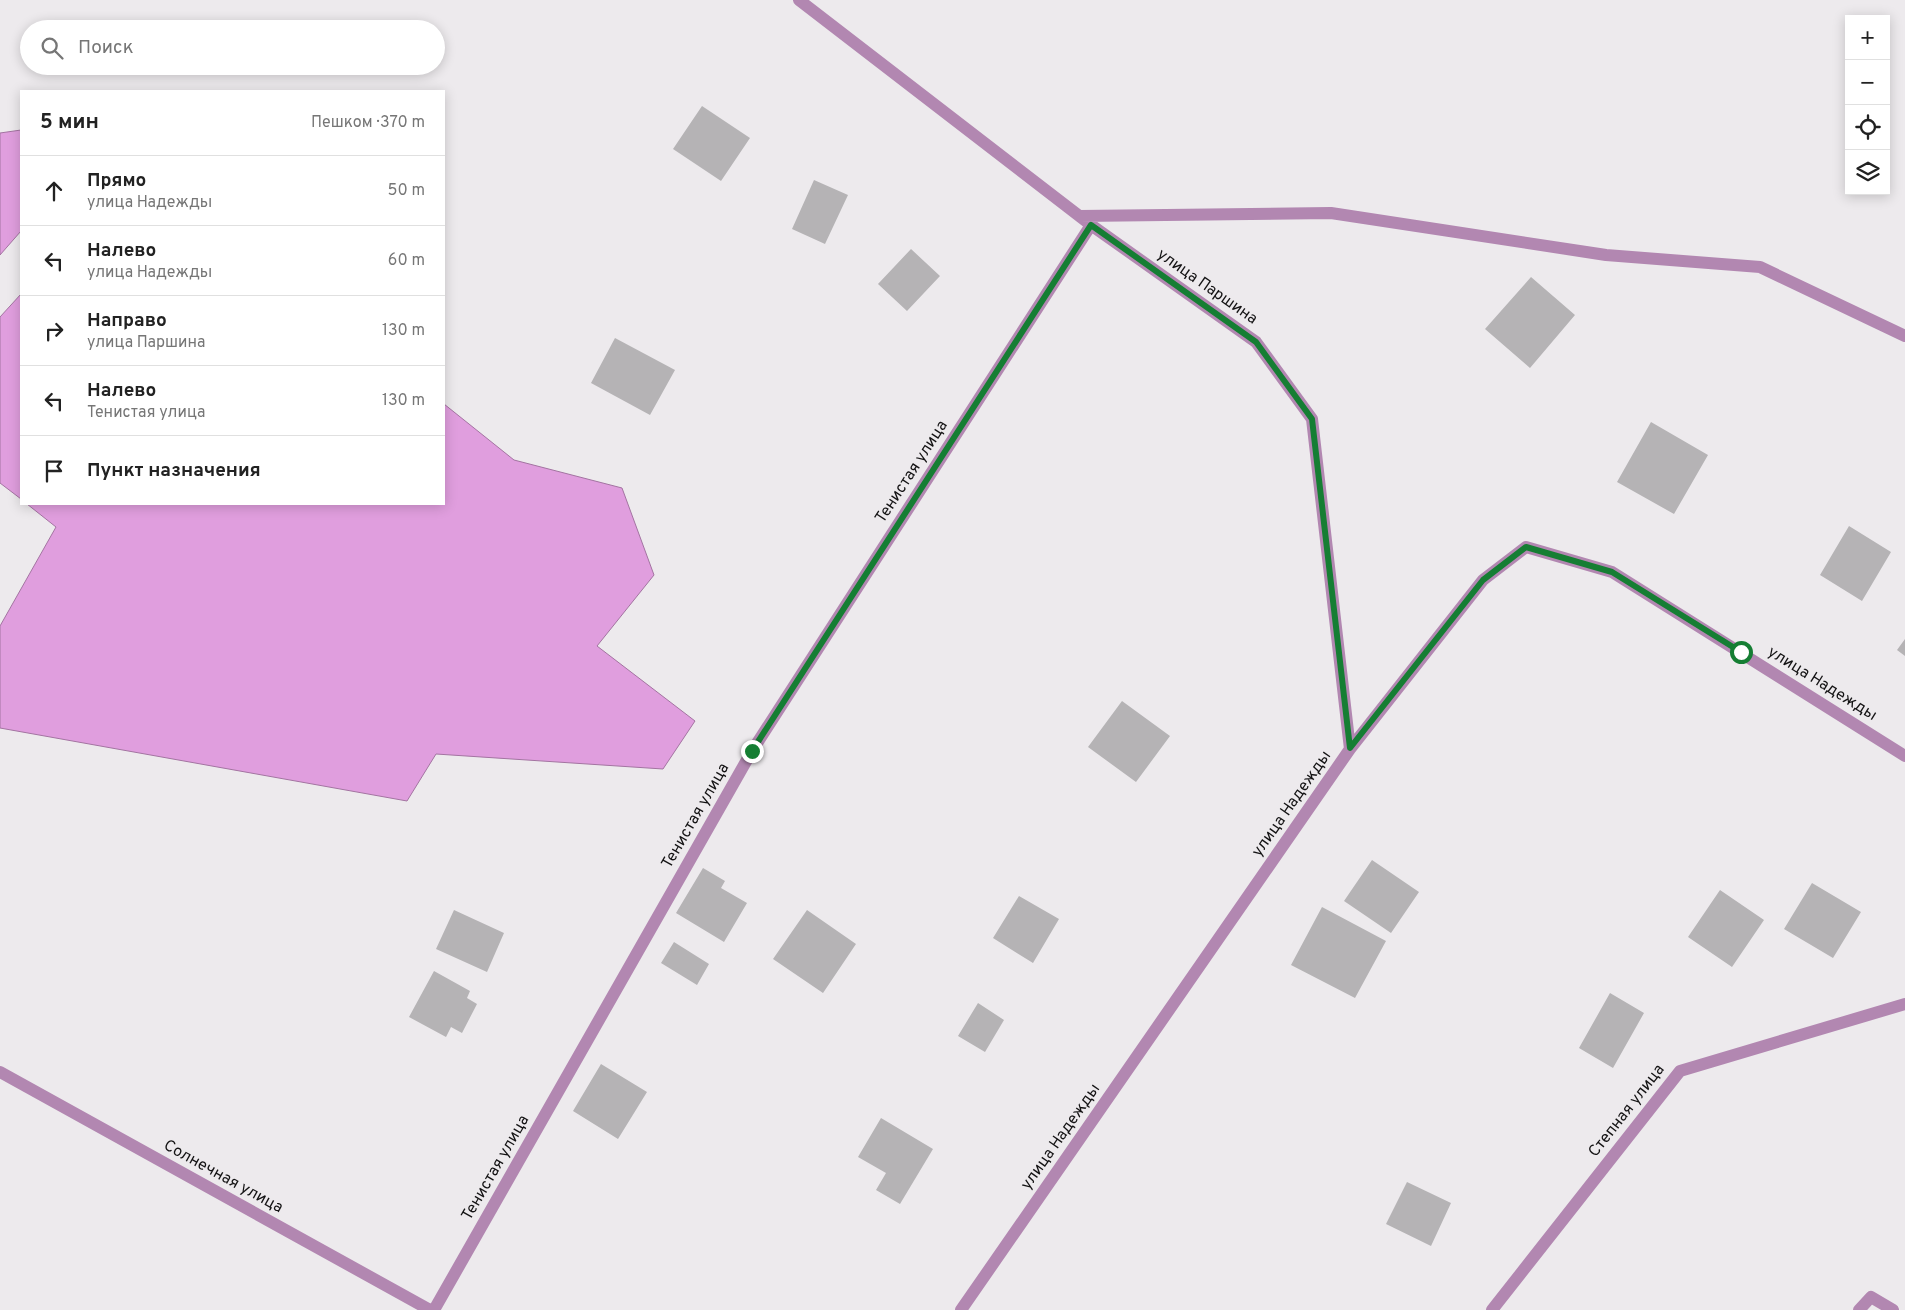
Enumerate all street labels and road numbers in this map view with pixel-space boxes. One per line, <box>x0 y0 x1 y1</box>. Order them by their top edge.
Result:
street label: улица Паршина <box>1153 245 1261 329</box>
street label: Тенистая улица <box>871 417 953 527</box>
street label: улица Надежды <box>1764 642 1880 726</box>
street label: улица Надежды <box>1248 747 1336 861</box>
street label: Тенистая улица <box>658 760 734 872</box>
street label: Степная улица <box>1585 1061 1669 1161</box>
street label: улица Надежды <box>1017 1080 1105 1194</box>
street label: Тенистая улица <box>458 1112 534 1224</box>
street label: Солнечная улица <box>160 1136 286 1218</box>

